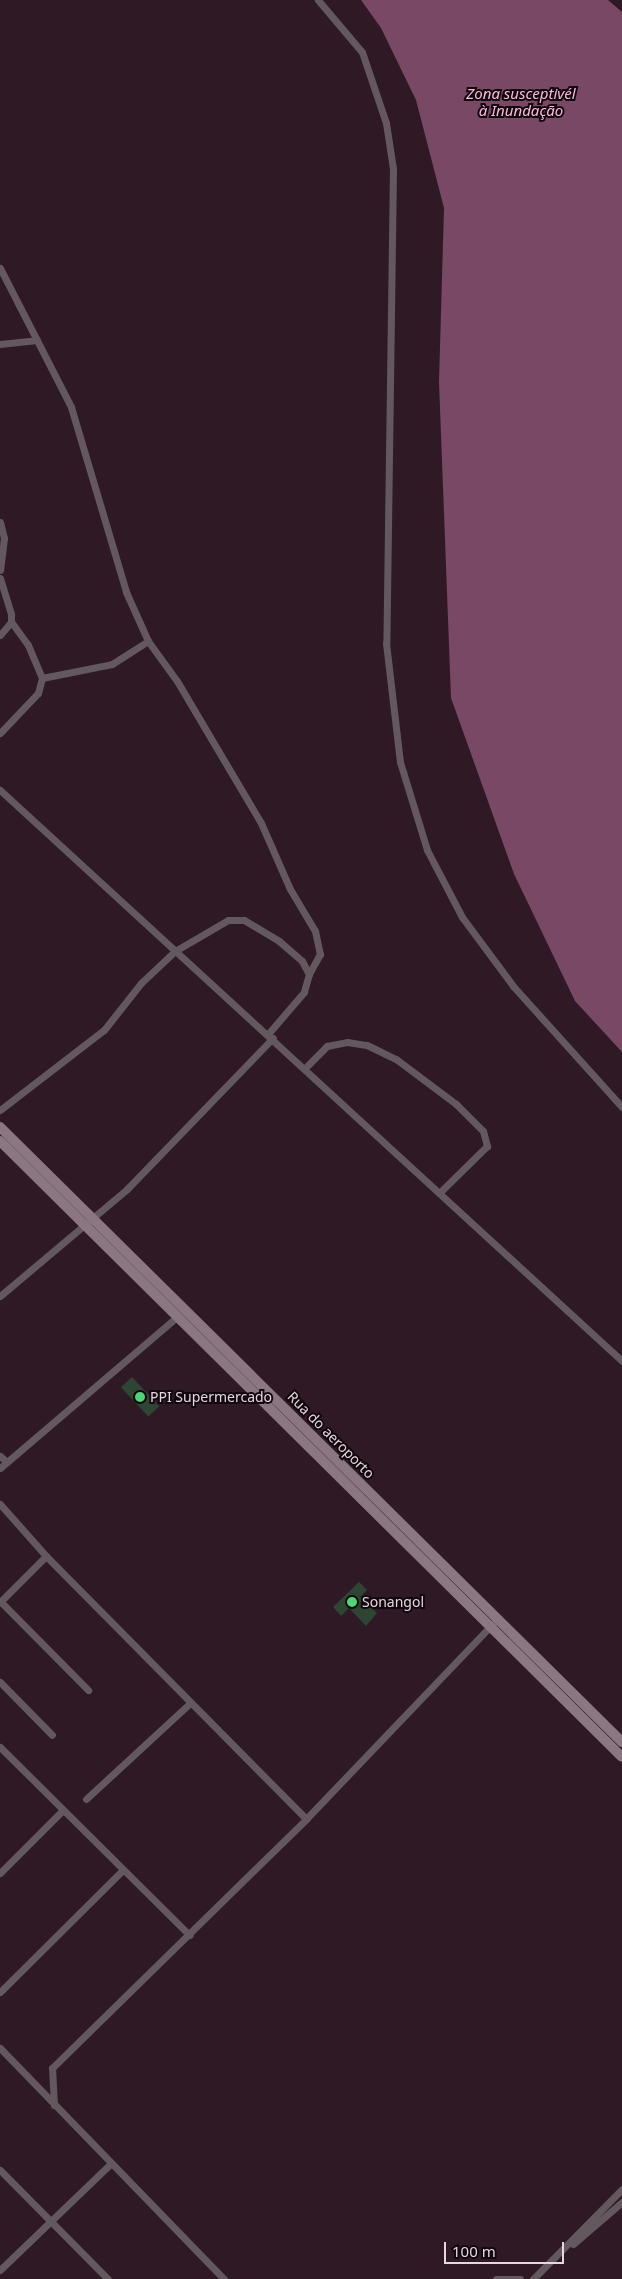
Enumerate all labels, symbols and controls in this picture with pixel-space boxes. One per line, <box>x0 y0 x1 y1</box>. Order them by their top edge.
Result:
water label: Zona susceptivél à Inundação <box>466 84 576 119</box>
street label: Rua do aeroporto <box>284 1388 378 1482</box>
place label: PPI Supermercado <box>150 1389 272 1405</box>
marker: PPI Supermercado <box>134 1391 146 1403</box>
place label: Sonangol <box>362 1594 424 1610</box>
marker: Sonangol <box>346 1596 358 1608</box>
scale bar <box>447 2232 567 2264</box>
text: 100 m <box>452 2241 496 2261</box>

